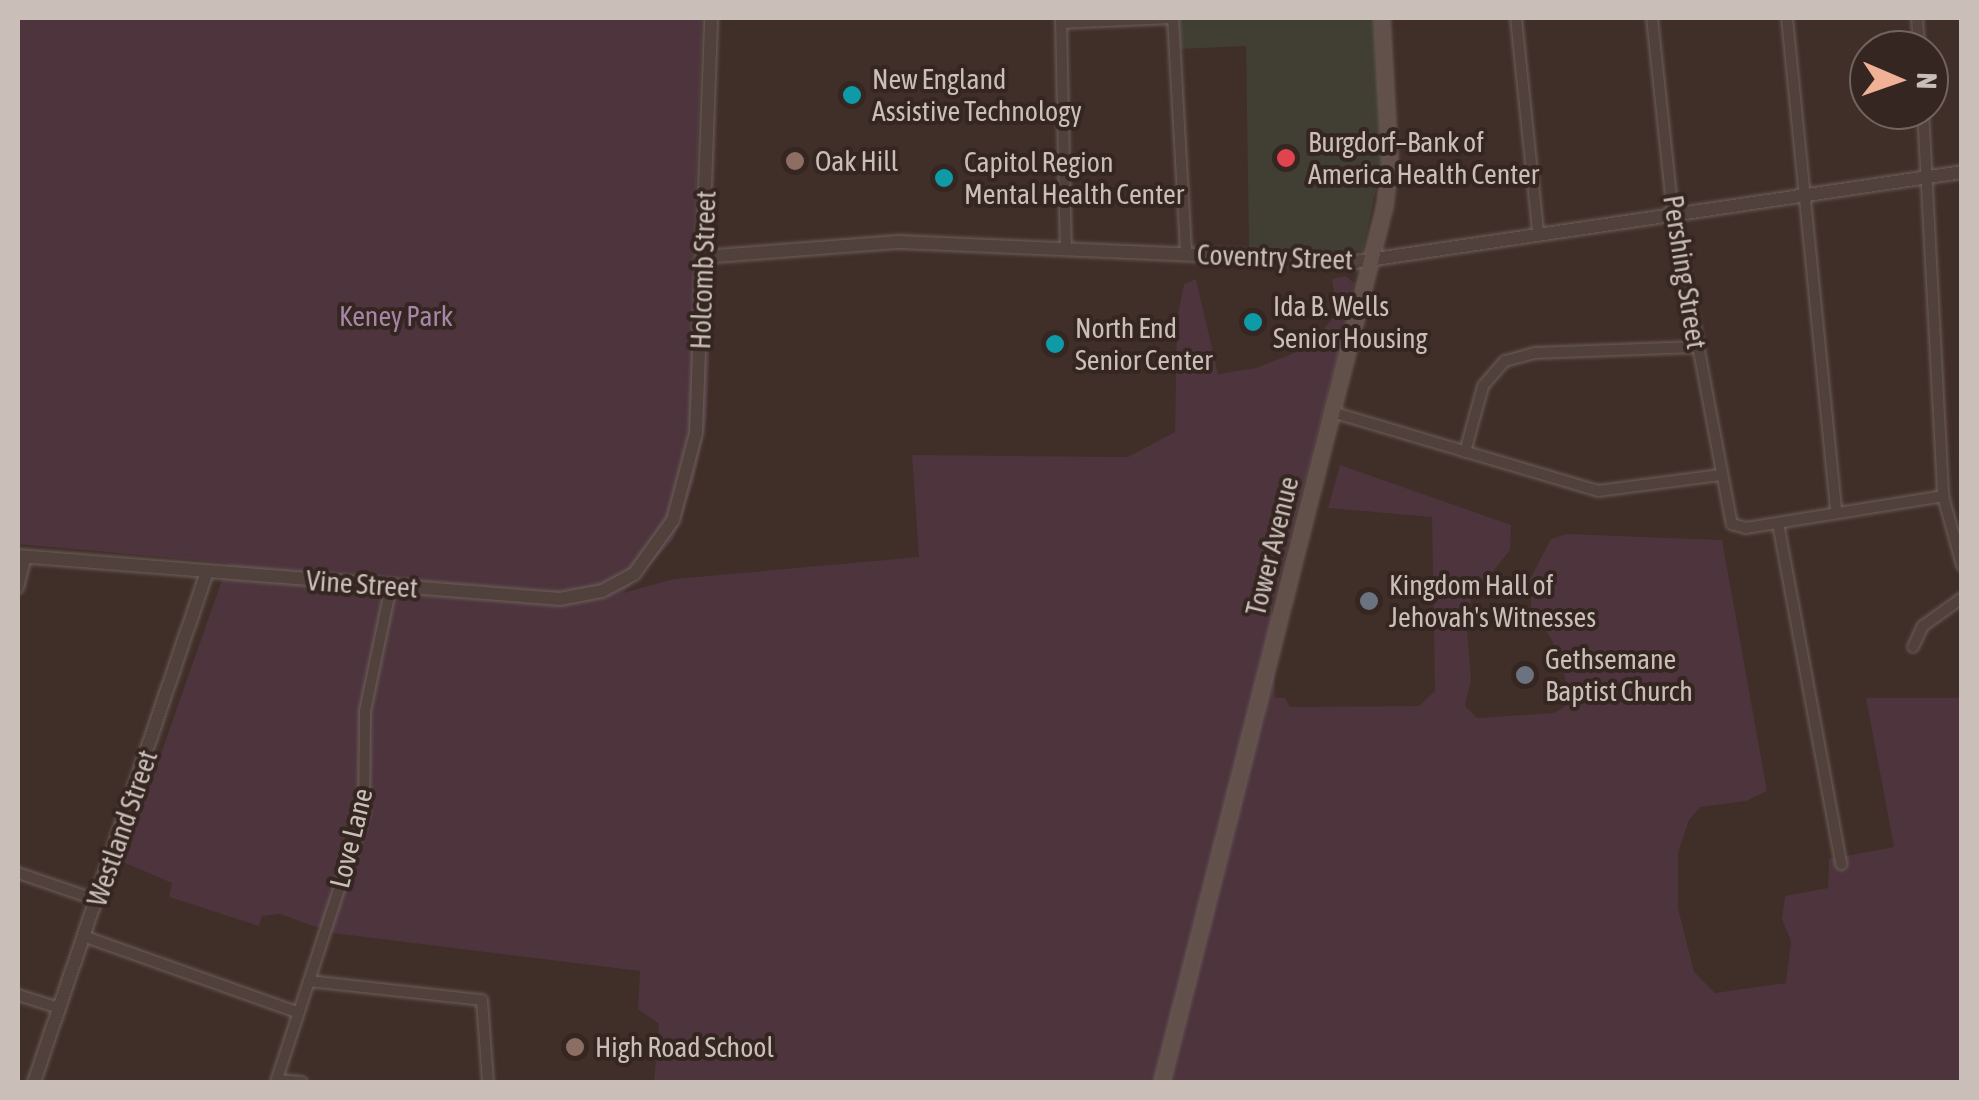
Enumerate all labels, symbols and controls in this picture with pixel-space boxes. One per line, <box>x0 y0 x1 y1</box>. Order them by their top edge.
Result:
north arrow <box>1849 30 1949 130</box>
place label: New England Assistive Technology <box>872 62 1082 128</box>
text: N <box>1911 72 1943 90</box>
marker: New England Assistive Technology <box>841 84 863 106</box>
place label: Burgdorf–Bank of America Health Center <box>1308 125 1539 191</box>
place label: Oak Hill <box>815 144 898 178</box>
place label: Capitol Region Mental Health Center <box>964 145 1184 211</box>
marker: Burgdorf–Bank of America Health Center <box>1273 145 1299 171</box>
marker: Oak Hill <box>784 150 806 172</box>
marker: Capitol Region Mental Health Center <box>933 167 955 189</box>
street label: Holcomb Street <box>683 190 723 350</box>
street label: Pershing Street <box>1656 193 1714 351</box>
street label: Coventry Street <box>1196 237 1354 277</box>
place label: Ida B. Wells Senior Housing <box>1273 289 1428 355</box>
park label: Keney Park <box>339 299 453 333</box>
place label: North End Senior Center <box>1075 311 1212 377</box>
marker: Ida B. Wells Senior Housing <box>1242 311 1264 333</box>
marker: North End Senior Center <box>1044 333 1066 355</box>
street label: Tower Avenue <box>1238 473 1306 619</box>
street label: Vine Street <box>305 563 419 605</box>
place label: Kingdom Hall of Jehovah's Witnesses <box>1389 568 1596 634</box>
marker: Kingdom Hall of Jehovah's Witnesses <box>1358 590 1380 612</box>
place label: Gethsemane Baptist Church <box>1545 642 1693 708</box>
marker: Gethsemane Baptist Church <box>1514 664 1536 686</box>
street label: Westland Street <box>80 746 164 910</box>
street label: Love Lane <box>322 785 380 891</box>
place label: High Road School <box>595 1030 774 1064</box>
marker: High Road School <box>564 1036 586 1058</box>

